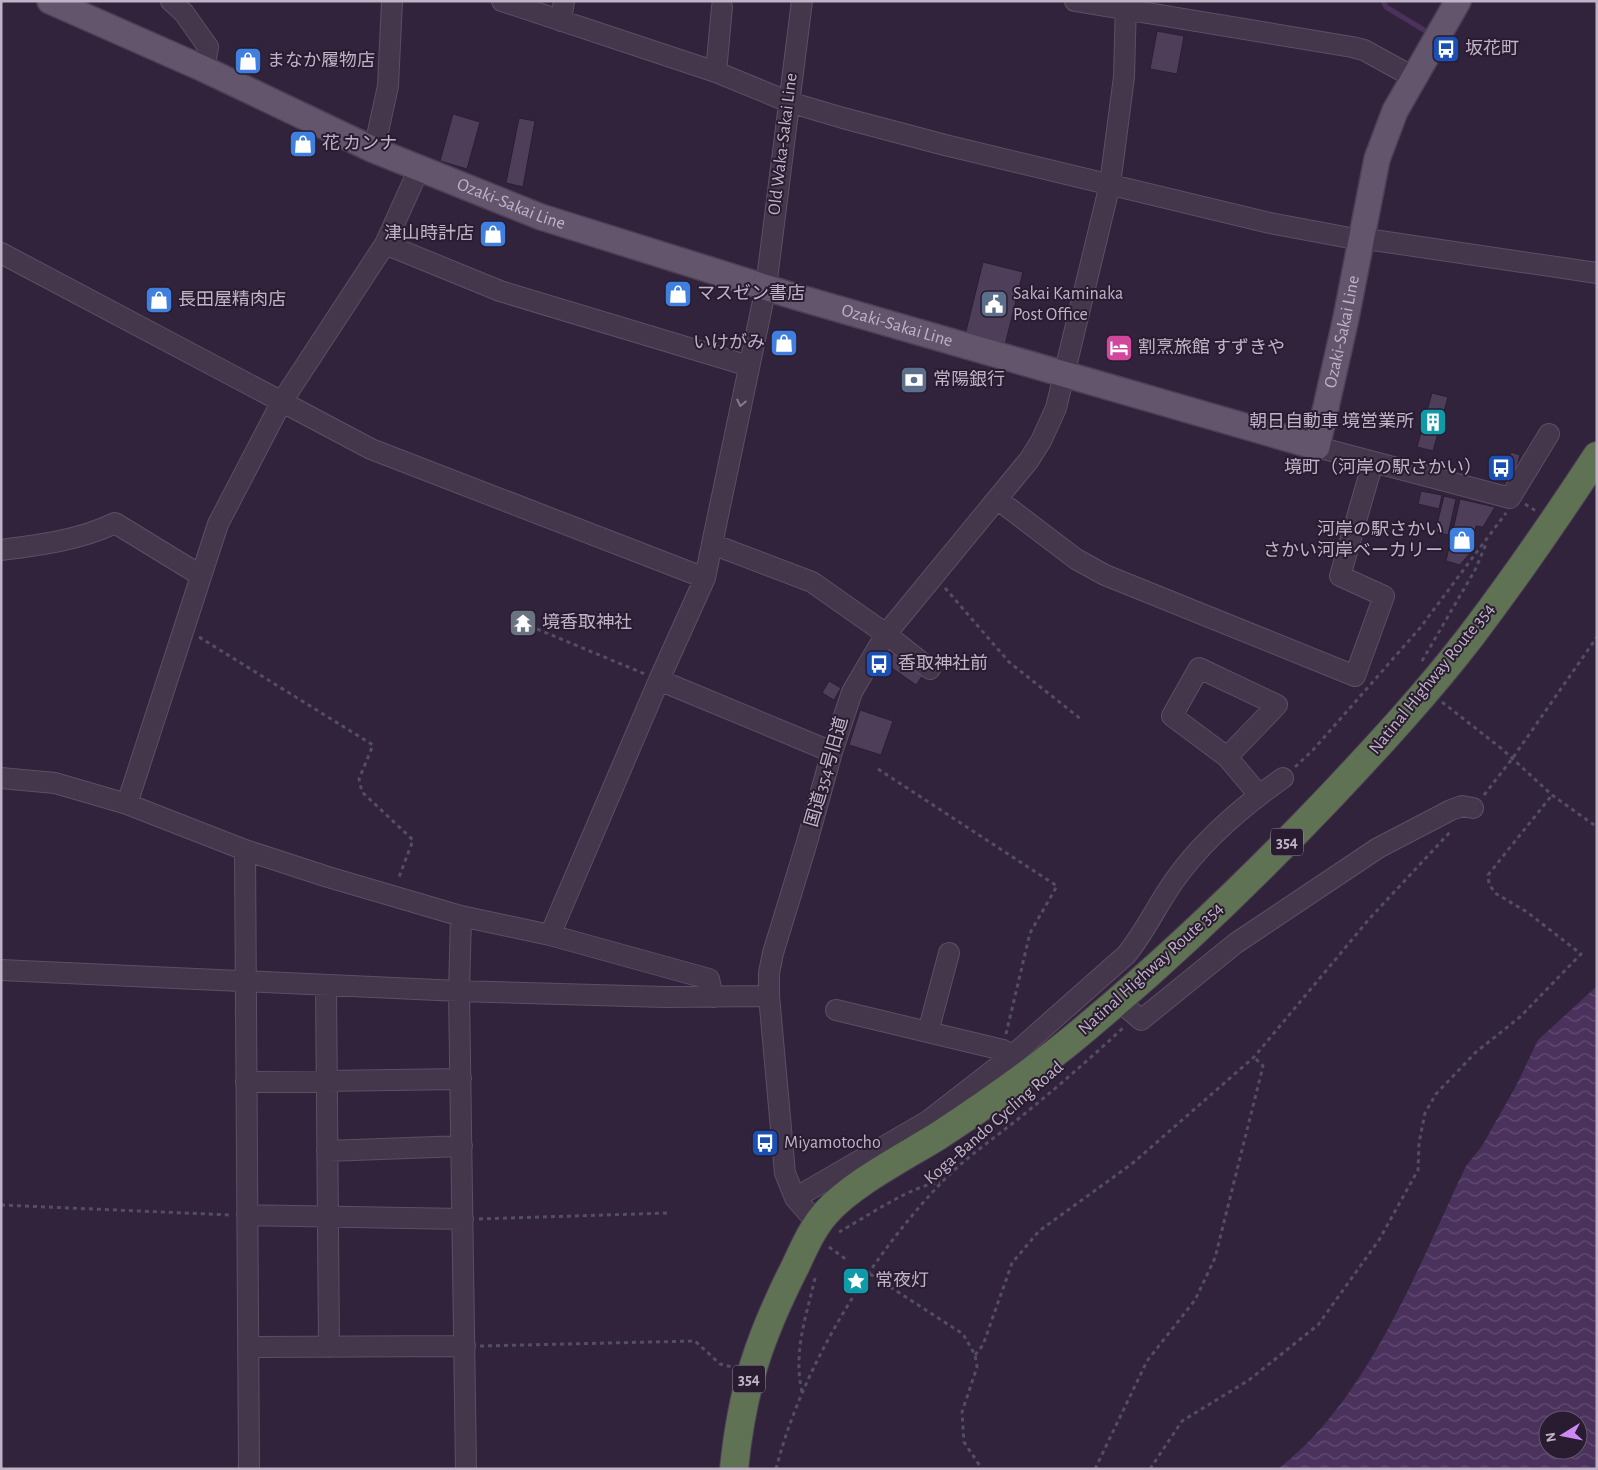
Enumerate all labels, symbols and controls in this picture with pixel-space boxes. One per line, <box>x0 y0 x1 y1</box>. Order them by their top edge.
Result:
bus stop icon: 坂花町 <box>1431 34 1461 64</box>
place label: 坂花町 <box>1465 39 1519 58</box>
shop icon: まなか履物店 <box>233 46 263 76</box>
place label: まなか履物店 <box>267 50 375 70</box>
street label: Old Waka-Sakai Line <box>765 72 801 216</box>
shop icon: 花 カンナ <box>288 129 318 159</box>
place label: 花 カンナ <box>322 134 397 153</box>
street label: Ozaki-Sakai Line <box>454 175 567 233</box>
shop icon: 津山時計店 <box>478 219 508 249</box>
place label: 津山時計店 <box>384 224 474 243</box>
street label: Ozaki-Sakai Line <box>1322 274 1363 390</box>
shop icon: マスゼン書店 <box>663 279 693 309</box>
place label: マスゼン書店 <box>697 283 805 303</box>
shop icon: 長田屋精肉店 <box>144 285 174 315</box>
place label: Sakai Kaminaka Post Office <box>1013 285 1123 324</box>
place label: 長田屋精肉店 <box>178 289 286 309</box>
public building icon: Sakai Kaminaka Post Office <box>979 289 1009 319</box>
street label: Ozaki-Sakai Line <box>839 301 955 350</box>
shop icon: いけがみ <box>769 328 799 358</box>
place label: いけがみ <box>693 332 765 352</box>
hotel icon: 割烹旅館 すずきや <box>1104 333 1134 363</box>
place label: 割烹旅館 すずきや <box>1138 337 1285 357</box>
bank icon: 常陽銀行 <box>899 365 929 395</box>
place label: 常陽銀行 <box>933 369 1005 389</box>
one-way arrow <box>737 399 747 408</box>
building icon: 朝日自動車 境営業所 <box>1418 407 1448 437</box>
place label: 朝日自動車 境営業所 <box>1249 411 1414 431</box>
bus stop icon: 境町（河岸の駅さかい） <box>1486 453 1516 483</box>
place label: 境町（河岸の駅さかい） <box>1284 457 1482 477</box>
place label: 河岸の駅さかい さかい河岸ベーカリー <box>1263 520 1443 560</box>
shop icon: 河岸の駅さかい さかい河岸ベーカリー <box>1447 525 1477 555</box>
street label: Natinal Highway Route 354 <box>1366 600 1498 758</box>
temple icon: 境香取神社 <box>508 608 538 638</box>
place label: 境香取神社 <box>542 612 632 632</box>
bus stop icon: 香取神社前 <box>864 649 894 679</box>
place label: 香取神社前 <box>898 653 988 673</box>
street label: 国道354号旧道 <box>801 714 851 829</box>
road number: 354 <box>1271 829 1303 856</box>
street label: Natinal Highway Route 354 <box>1075 899 1227 1039</box>
street label: Koga-Bando Cycling Road <box>921 1058 1067 1188</box>
bus stop icon: Miyamotocho <box>750 1128 780 1158</box>
place label: Miyamotocho <box>784 1134 881 1152</box>
place icon: 常夜灯 <box>841 1266 871 1296</box>
place label: 常夜灯 <box>875 1271 929 1290</box>
road number: 354 <box>733 1366 765 1392</box>
north arrow <box>1538 1410 1588 1460</box>
text: N <box>1543 1431 1559 1443</box>

